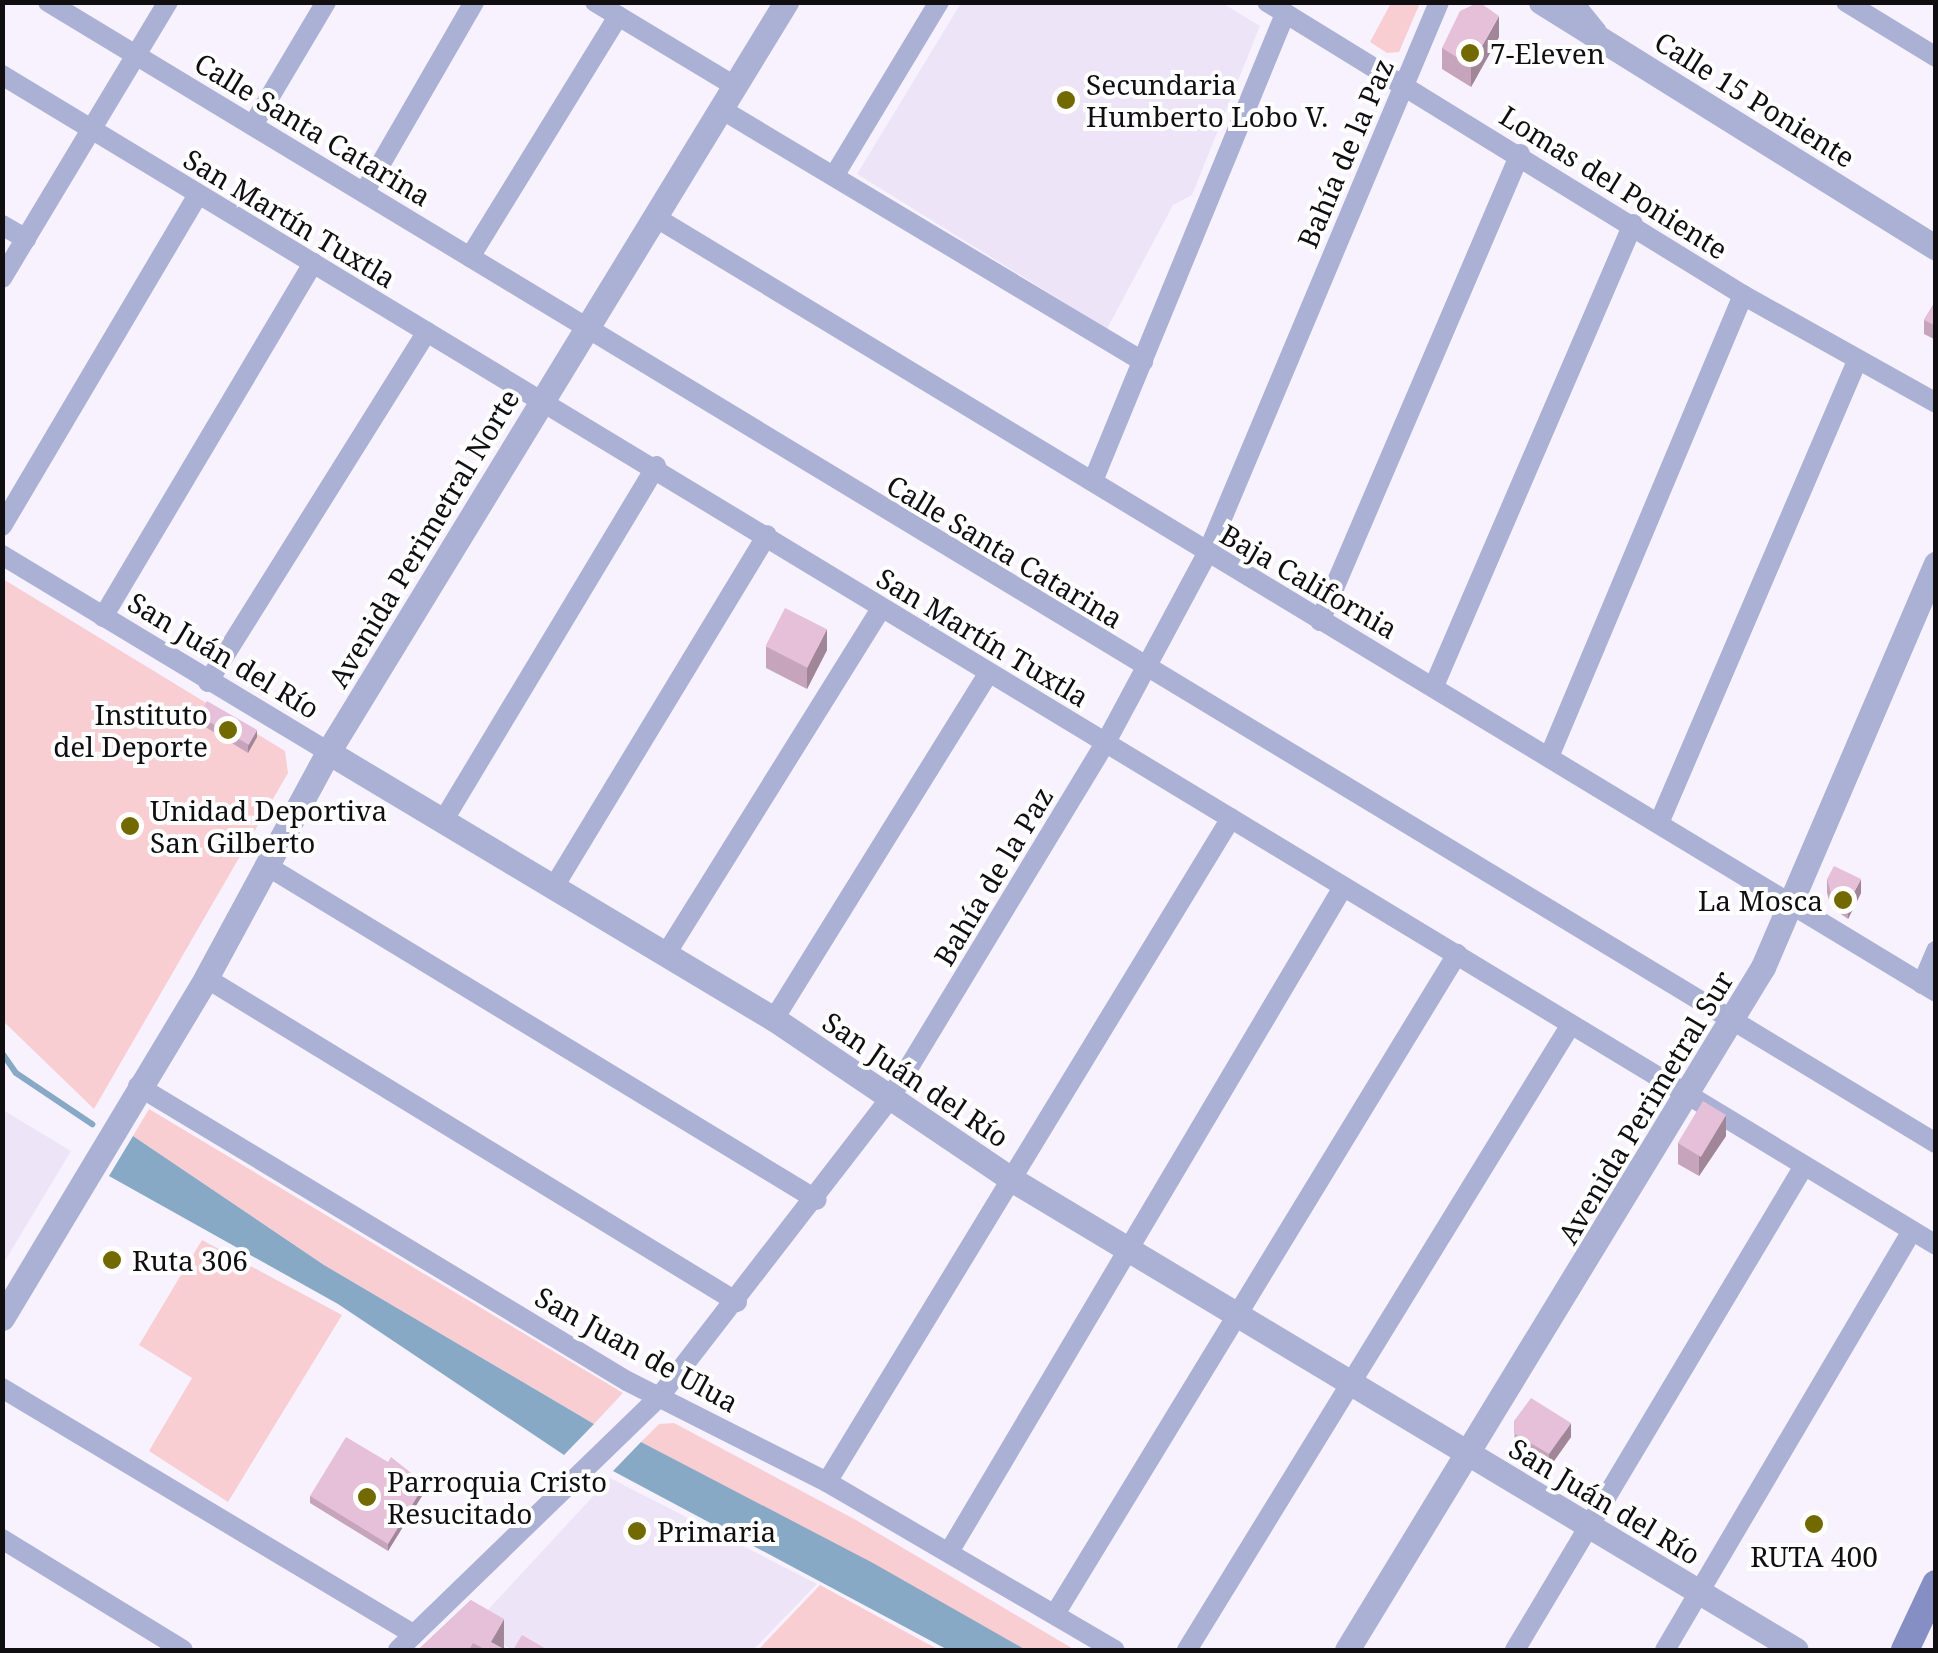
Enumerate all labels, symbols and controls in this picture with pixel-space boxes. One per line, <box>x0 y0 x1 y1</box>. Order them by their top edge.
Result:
street label: Calle 15 Poniente <box>1649 24 1861 174</box>
place label: 7-Eleven <box>1490 36 1605 70</box>
marker: 7-Eleven <box>1459 42 1481 64</box>
street label: Calle Santa Catarina <box>189 45 437 213</box>
street label: Bahía de la Paz <box>1290 53 1400 253</box>
place label: Secundaria Humberto Lobo V. <box>1086 67 1328 133</box>
marker: Secundaria Humberto Lobo V. <box>1055 89 1077 111</box>
street label: Lomas del Poniente <box>1494 98 1734 266</box>
street label: San Martín Tuxtla <box>178 142 402 294</box>
street label: Avenida Perimetral Norte <box>321 383 525 693</box>
street label: Calle Santa Catarina <box>881 467 1129 635</box>
street label: Baja California <box>1215 517 1403 645</box>
street label: San Martín Tuxtla <box>871 561 1095 713</box>
street label: San Juán del Río <box>122 585 326 725</box>
place label: Instituto del Deporte <box>53 697 208 763</box>
marker: Instituto del Deporte <box>217 719 239 741</box>
street label: Bahía de la Paz <box>927 781 1059 971</box>
place label: Unidad Deportiva San Gilberto <box>150 793 387 859</box>
marker: Unidad Deportiva San Gilberto <box>119 815 141 837</box>
place label: La Mosca <box>1698 883 1823 917</box>
marker: La Mosca <box>1832 889 1854 911</box>
street label: Avenida Perimetral Sur <box>1550 964 1740 1250</box>
street label: San Juán del Río <box>817 1004 1015 1154</box>
place label: Ruta 306 <box>132 1243 248 1277</box>
marker: Ruta 306 <box>101 1249 123 1271</box>
street label: San Juan de Ulua <box>530 1279 744 1419</box>
street label: San Juán del Río <box>1503 1431 1707 1571</box>
place label: Parroquia Cristo Resucitado <box>387 1464 607 1530</box>
marker: Parroquia Cristo Resucitado <box>356 1486 378 1508</box>
marker: RUTA 400 <box>1803 1513 1825 1535</box>
place label: Primaria <box>657 1514 776 1548</box>
marker: Primaria <box>626 1520 648 1542</box>
place label: RUTA 400 <box>1750 1539 1878 1573</box>

